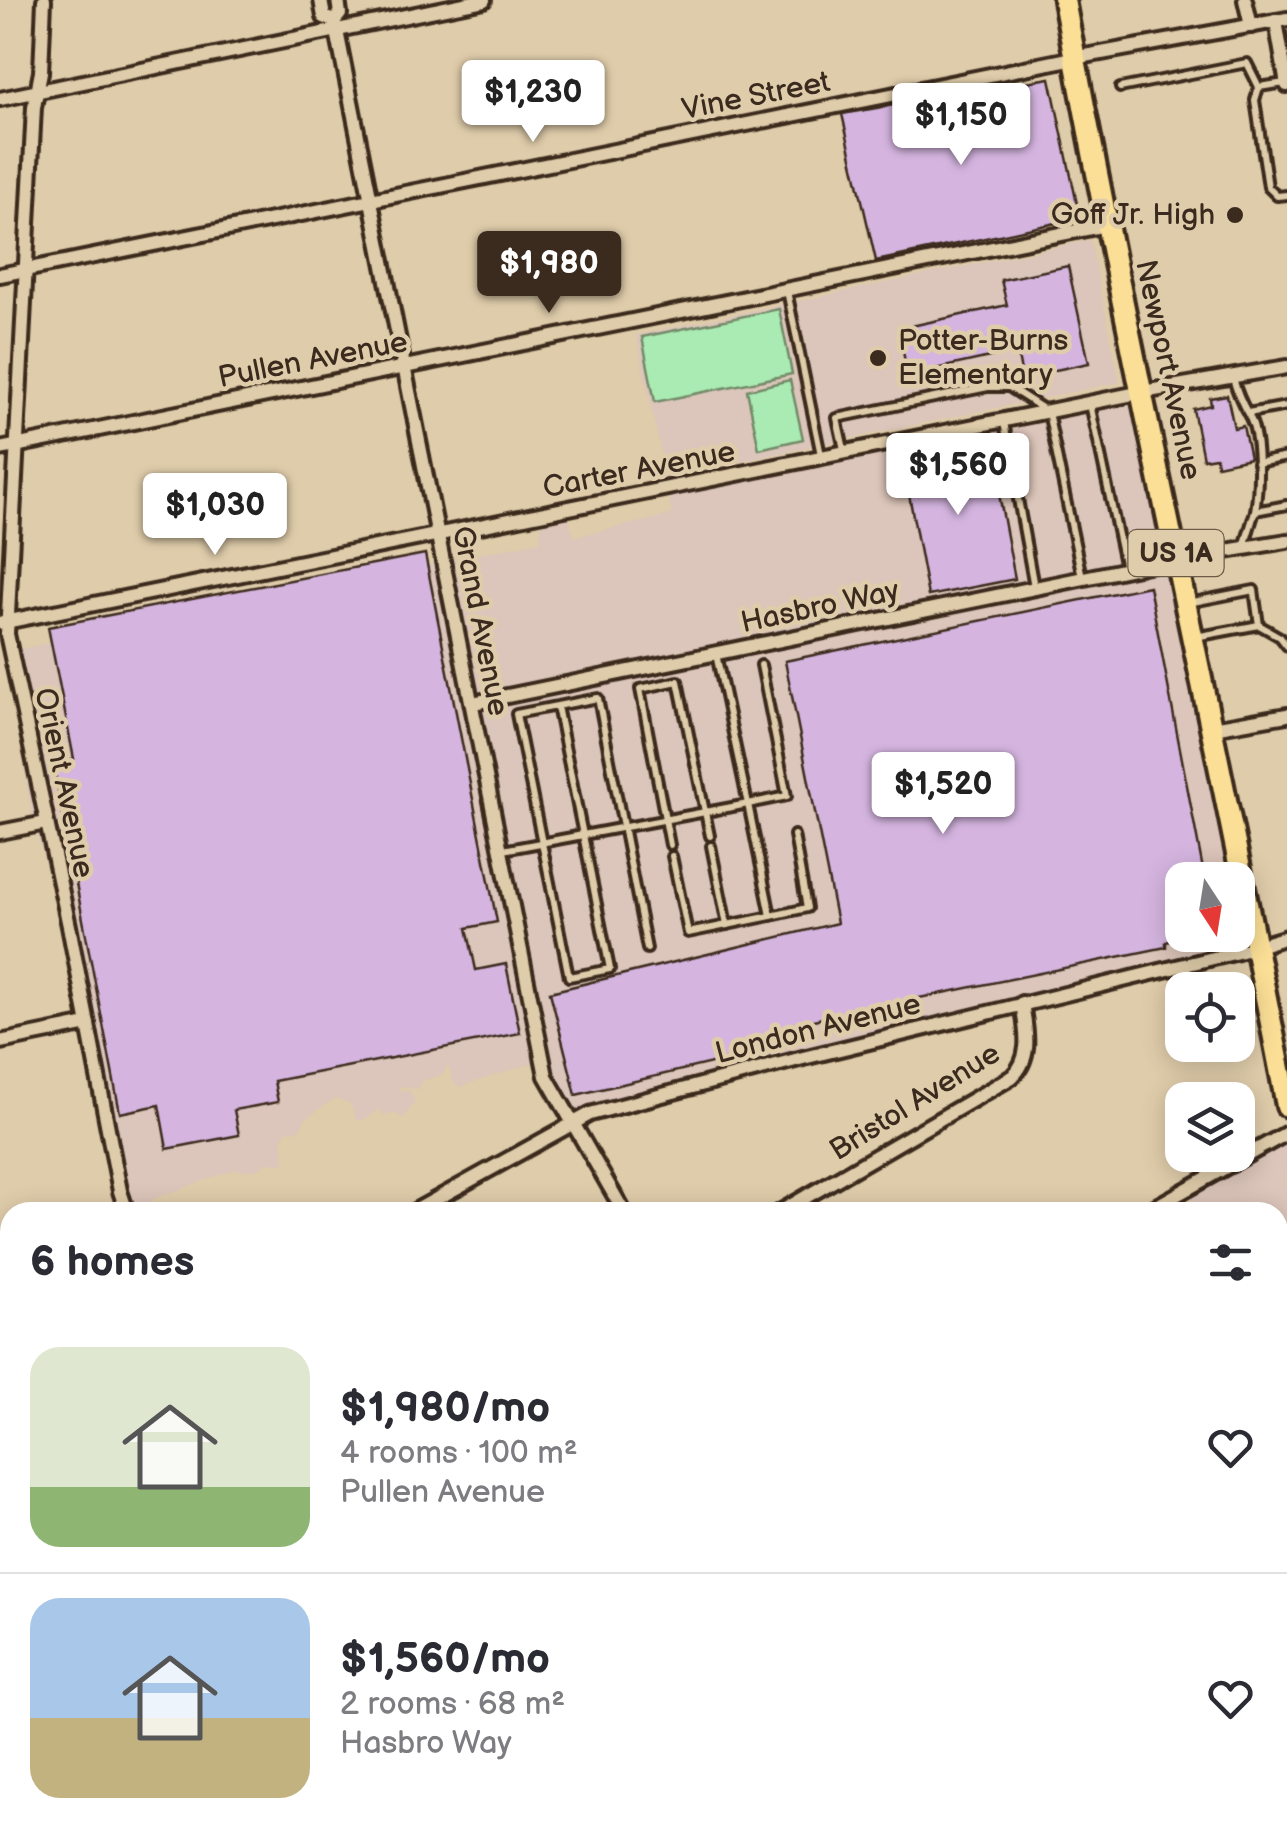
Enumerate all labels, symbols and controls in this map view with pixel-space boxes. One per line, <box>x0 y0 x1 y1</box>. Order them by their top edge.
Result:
pin: $1,230 <box>452 60 614 145</box>
street label: Vine Street <box>679 64 833 128</box>
text: $1,230 <box>484 73 582 112</box>
pin: $1,150 <box>880 83 1042 168</box>
text: $1,150 <box>914 96 1008 135</box>
place label: Goff Jr. High <box>1051 197 1215 233</box>
marker: Goff Jr. High <box>1224 204 1246 226</box>
pin: $1,980 <box>468 231 630 316</box>
text: $1,980 <box>499 244 599 283</box>
street label: Newport Avenue <box>1127 257 1209 483</box>
place label: Potter-Burns Elementary <box>898 323 1069 393</box>
street label: Pullen Avenue <box>215 324 411 396</box>
marker: Potter-Burns Elementary <box>867 347 889 369</box>
pin: $1,560 <box>877 433 1039 518</box>
street label: Carter Avenue <box>540 434 738 506</box>
text: $1,560 <box>908 446 1008 485</box>
pin: $1,030 <box>134 473 296 558</box>
text: $1,030 <box>165 486 265 525</box>
street label: Grand Avenue <box>444 523 516 719</box>
road number: US 1A <box>1128 530 1224 576</box>
street label: Hasbro Way <box>738 573 903 641</box>
street label: Orient Avenue <box>26 685 102 881</box>
pin: $1,520 <box>862 752 1024 837</box>
text: $1,520 <box>894 765 992 804</box>
north arrow <box>1165 862 1255 952</box>
map controls <box>1165 862 1255 1172</box>
button: locate <box>1165 972 1255 1062</box>
street label: London Avenue <box>712 986 924 1072</box>
street label: Bristol Avenue <box>823 1035 1007 1169</box>
button: layers <box>1165 1082 1255 1172</box>
icon: filters <box>1203 1235 1258 1290</box>
text: 6 homes <box>30 1237 194 1288</box>
text: $1,980/mo <box>340 1383 550 1434</box>
icon: home <box>110 1387 230 1507</box>
icon: heart <box>1203 1420 1258 1475</box>
text: 4 rooms · 100 m² <box>340 1434 578 1473</box>
text: Pullen Avenue <box>340 1473 545 1512</box>
text: $1,560/mo <box>340 1634 550 1685</box>
icon: home <box>110 1638 230 1758</box>
icon: heart <box>1203 1671 1258 1726</box>
text: 2 rooms · 68 m² <box>340 1685 565 1724</box>
text: Hasbro Way <box>340 1724 512 1763</box>

